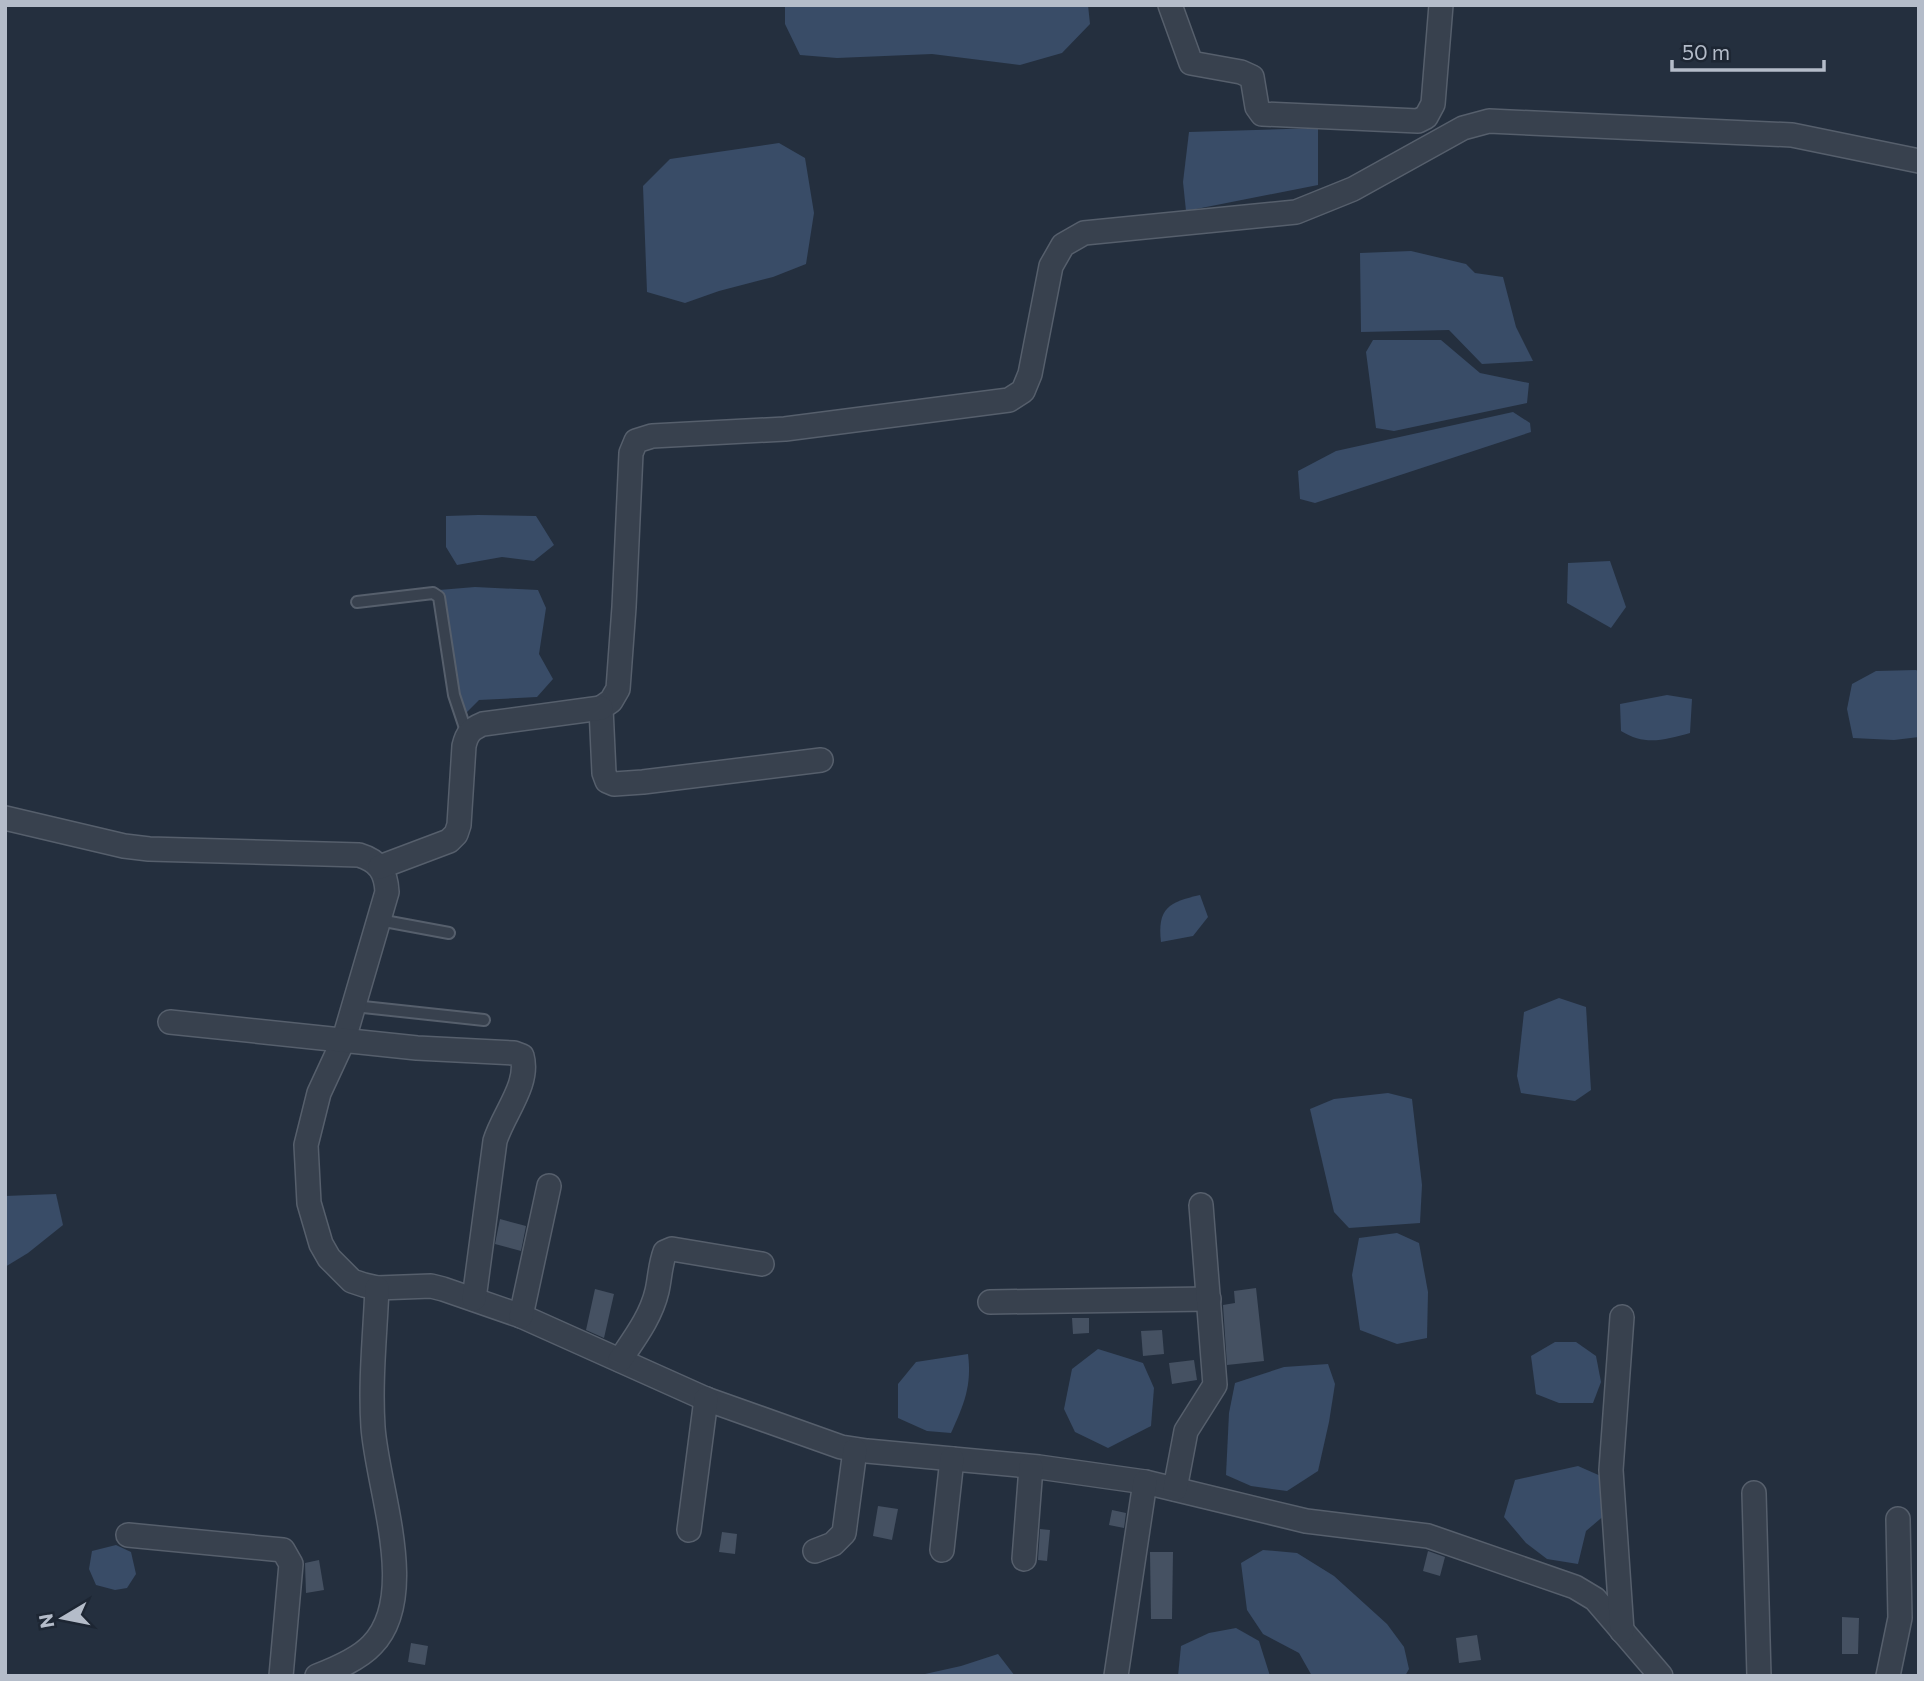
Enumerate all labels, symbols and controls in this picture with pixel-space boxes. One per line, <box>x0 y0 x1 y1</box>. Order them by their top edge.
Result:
scale bar <box>1672 28 1824 72</box>
text: 50 m <box>1682 39 1730 64</box>
north arrow <box>28 1583 98 1653</box>
text: N <box>33 1612 58 1630</box>

